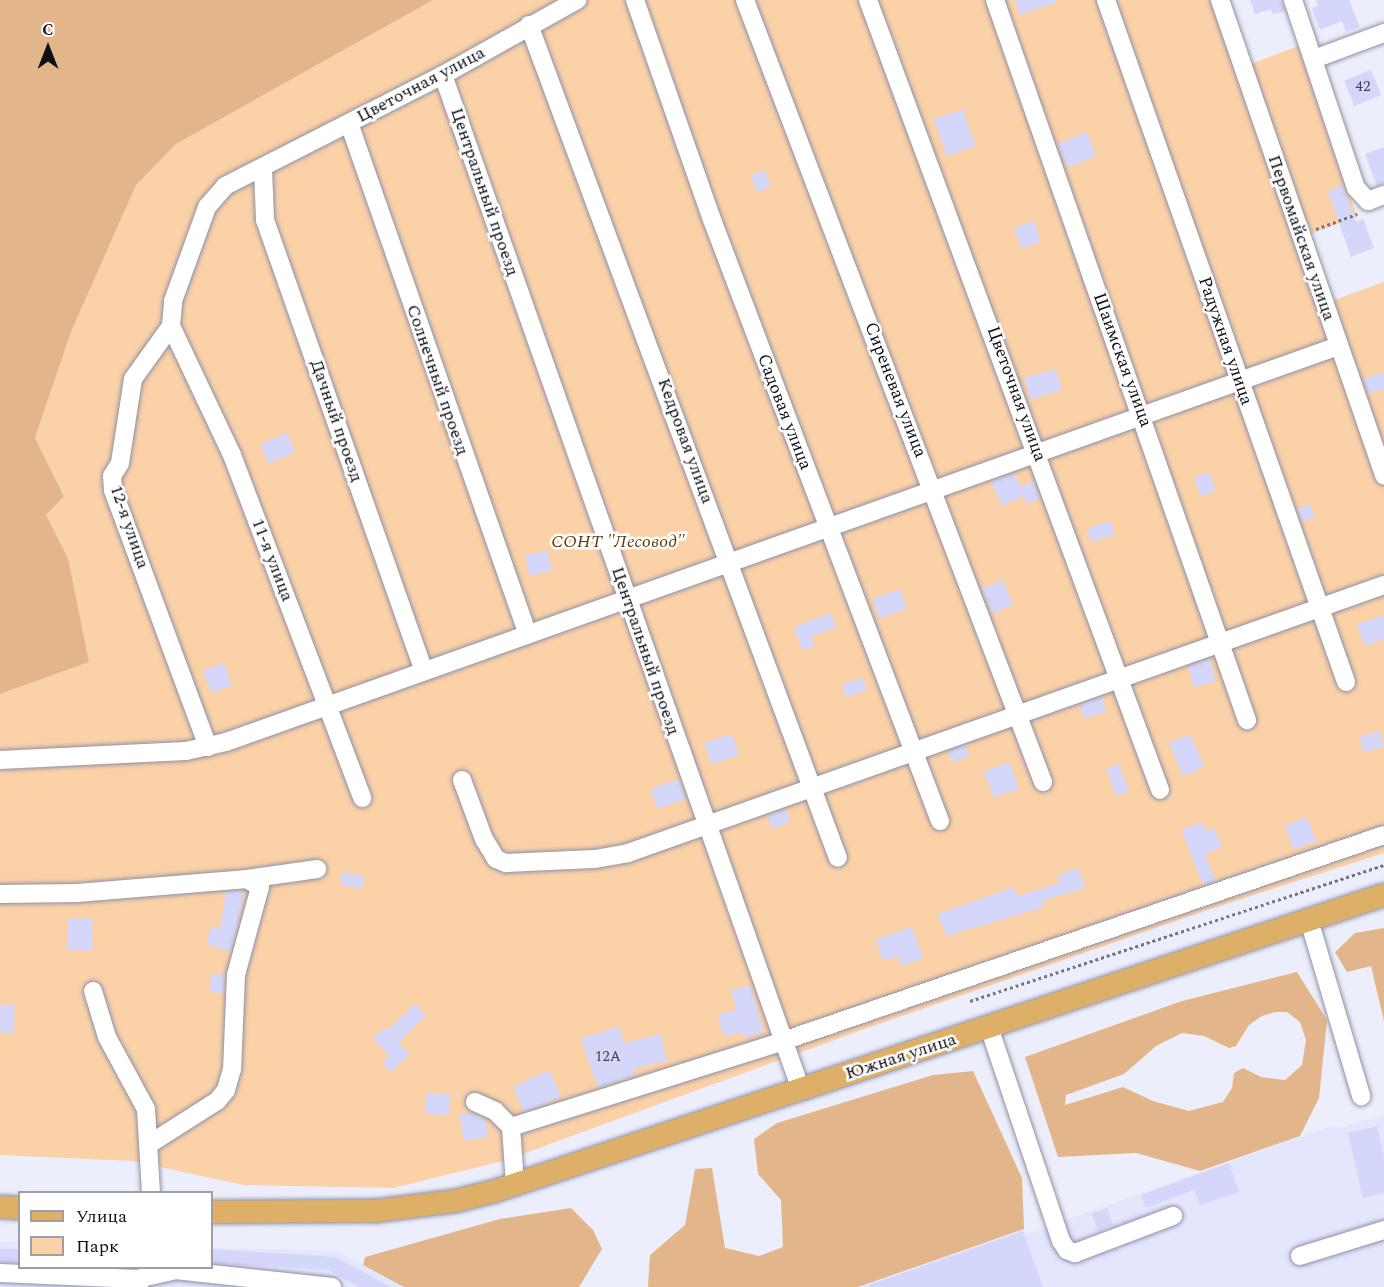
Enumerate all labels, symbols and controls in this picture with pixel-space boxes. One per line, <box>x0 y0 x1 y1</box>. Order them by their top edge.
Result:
north arrow <box>18 18 78 78</box>
text: С <box>42 18 54 42</box>
street label: Цветочная улица <box>353 42 489 128</box>
house number: 42 <box>1356 78 1370 96</box>
street label: Центральный проезд <box>445 105 523 279</box>
street label: Первомайская улица <box>1262 152 1340 324</box>
street label: Радужная улица <box>1193 274 1257 408</box>
street label: Шаимская улица <box>1088 290 1156 430</box>
street label: Солнечный проезд <box>401 302 473 458</box>
street label: Сиреневая улица <box>859 319 931 461</box>
street label: Цветочная улица <box>982 323 1050 465</box>
street label: Садовая улица <box>752 351 816 473</box>
street label: Дачный проезд <box>305 357 367 485</box>
street label: Кедровая улица <box>652 375 718 507</box>
street label: 12-я улица <box>105 482 153 572</box>
street label: 11-я улица <box>246 515 298 605</box>
park label: СОНТ "Лесовод" <box>551 531 685 553</box>
street label: Центральный проезд <box>606 564 684 738</box>
street label: Южная улица <box>843 1029 959 1085</box>
house number: 12А <box>595 1048 621 1066</box>
legend <box>18 1191 213 1269</box>
text: Улица <box>76 1203 127 1230</box>
text: Парк <box>76 1233 119 1260</box>

